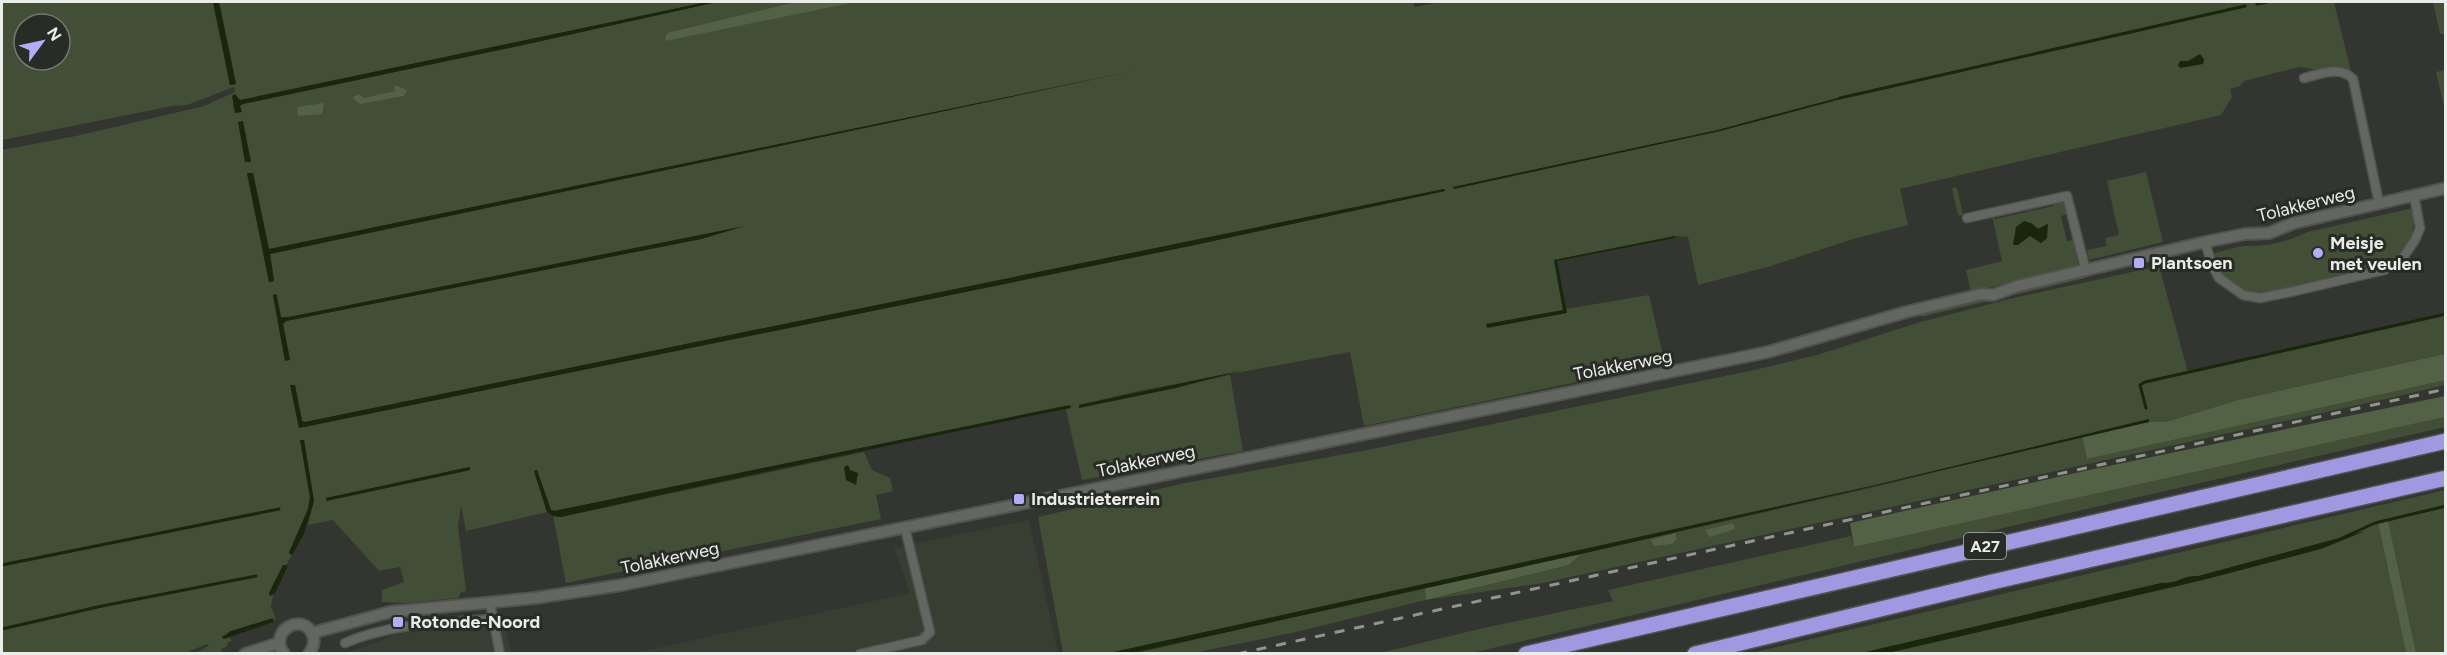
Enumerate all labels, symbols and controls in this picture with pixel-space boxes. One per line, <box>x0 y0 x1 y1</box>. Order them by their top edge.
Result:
north arrow <box>12 12 72 72</box>
text: N <box>43 24 65 44</box>
street label: Tolakkerweg <box>2255 181 2357 227</box>
place label: Meisje met veulen <box>2330 232 2422 275</box>
marker: Meisje met veulen <box>2311 246 2325 260</box>
place label: Plantsoen <box>2151 252 2232 274</box>
marker: Plantsoen <box>2132 256 2146 270</box>
street label: Tolakkerweg <box>1572 345 1674 385</box>
street label: Tolakkerweg <box>1095 440 1197 482</box>
place label: Industrieterrein <box>1031 488 1160 510</box>
marker: Industrieterrein <box>1012 492 1026 506</box>
road number: A27 <box>1964 533 2006 559</box>
street label: Tolakkerweg <box>619 537 721 579</box>
place label: Rotonde-Noord <box>410 611 540 633</box>
marker: Rotonde-Noord <box>391 615 405 629</box>

